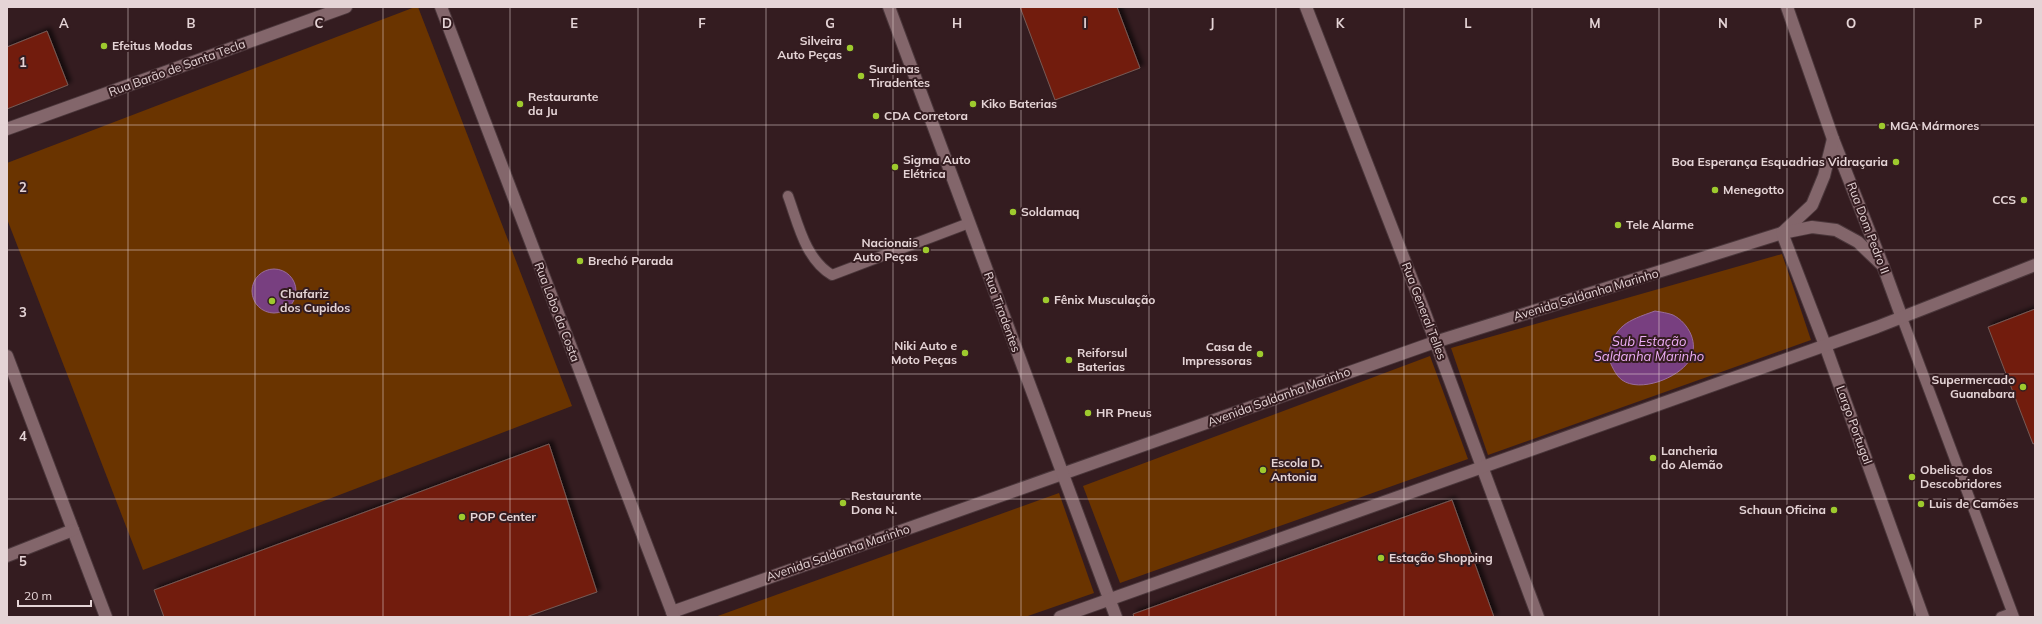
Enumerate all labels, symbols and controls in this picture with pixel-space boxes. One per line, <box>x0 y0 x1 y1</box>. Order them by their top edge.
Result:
text: A <box>59 15 69 31</box>
text: B <box>187 15 196 31</box>
text: C <box>315 15 324 31</box>
text: D <box>442 15 452 31</box>
text: E <box>570 15 578 31</box>
text: F <box>698 15 706 31</box>
text: G <box>825 15 835 31</box>
text: H <box>952 15 962 31</box>
text: I <box>1083 15 1087 31</box>
text: J <box>1210 15 1214 31</box>
text: K <box>1336 15 1346 31</box>
text: L <box>1464 15 1472 31</box>
text: M <box>1589 15 1601 31</box>
text: N <box>1718 15 1728 31</box>
text: O <box>1846 15 1856 31</box>
text: P <box>1974 15 1983 31</box>
place label: Silveira Auto Peças <box>777 33 842 62</box>
street label: Rua Barão de Santa Tecla <box>106 36 247 99</box>
place label: Efeitus Modas <box>112 38 193 53</box>
marker: Efeitus Modas <box>99 41 109 51</box>
marker: Silveira Auto Peças <box>845 43 855 53</box>
text: 1 <box>19 54 27 70</box>
place label: Surdinas Tiradentes <box>869 61 930 90</box>
marker: Surdinas Tiradentes <box>856 71 866 81</box>
place label: Restaurante da Ju <box>528 89 599 118</box>
place label: Kiko Baterias <box>981 96 1057 111</box>
marker: Restaurante da Ju <box>515 99 525 109</box>
marker: Kiko Baterias <box>968 99 978 109</box>
place label: CDA Corretora <box>884 108 968 123</box>
marker: CDA Corretora <box>871 111 881 121</box>
place label: MGA Mármores <box>1890 118 1979 133</box>
marker: MGA Mármores <box>1877 121 1887 131</box>
place label: Sigma Auto Elétrica <box>903 152 971 181</box>
place label: Boa Esperança Esquadrias Vidraçaria <box>1671 154 1888 169</box>
marker: Boa Esperança Esquadrias Vidraçaria <box>1891 157 1901 167</box>
marker: Sigma Auto Elétrica <box>890 162 900 172</box>
text: 2 <box>19 179 27 195</box>
street label: Rua Dom Pedro II <box>1844 180 1893 276</box>
place label: Menegotto <box>1723 182 1784 197</box>
marker: Menegotto <box>1710 185 1720 195</box>
place label: CCS <box>1992 192 2016 207</box>
marker: CCS <box>2019 195 2029 205</box>
place label: Soldamaq <box>1021 204 1080 219</box>
marker: Soldamaq <box>1008 207 1018 217</box>
place label: Tele Alarme <box>1626 217 1694 232</box>
marker: Tele Alarme <box>1613 220 1623 230</box>
place label: Nacionais Auto Peças <box>853 235 918 264</box>
marker: Nacionais Auto Peças <box>921 245 931 255</box>
place label: Brechó Parada <box>588 253 673 268</box>
marker: Brechó Parada <box>575 256 585 266</box>
street label: Rua Lobo da Costa <box>532 260 583 364</box>
street label: Rua General Telles <box>1399 260 1450 362</box>
street label: Avenida Saldanha Marinho <box>1512 265 1660 324</box>
street label: Rua Tiradentes <box>981 270 1024 354</box>
place label: Chafariz dos Cupidos <box>280 286 350 315</box>
place label: Fênix Musculação <box>1054 292 1155 307</box>
marker: Fênix Musculação <box>1041 295 1051 305</box>
marker: Chafariz dos Cupidos <box>267 296 277 306</box>
text: 3 <box>19 304 27 320</box>
water label: Sub Estação Saldanha Marinho <box>1594 333 1704 364</box>
place label: Niki Auto e Moto Peças <box>891 338 957 367</box>
place label: Casa de Impressoras <box>1182 339 1252 368</box>
place label: Reiforsul Baterias <box>1077 345 1127 374</box>
marker: Niki Auto e Moto Peças <box>960 348 970 358</box>
marker: Casa de Impressoras <box>1255 349 1265 359</box>
marker: Reiforsul Baterias <box>1064 355 1074 365</box>
street label: Avenida Saldanha Marinho <box>1205 364 1352 429</box>
place label: Supermercado Guanabara <box>1931 372 2015 401</box>
marker: Supermercado Guanabara <box>2018 382 2028 392</box>
street label: Largo Portugal <box>1833 383 1876 466</box>
place label: HR Pneus <box>1096 405 1152 420</box>
marker: HR Pneus <box>1083 408 1093 418</box>
text: 4 <box>19 428 27 444</box>
place label: Lancheria do Alemão <box>1661 443 1723 472</box>
marker: Lancheria do Alemão <box>1648 453 1658 463</box>
place label: Escola D. Antonia <box>1271 455 1323 484</box>
place label: Obelisco dos Descobridores <box>1920 462 2002 491</box>
marker: Escola D. Antonia <box>1258 465 1268 475</box>
marker: Obelisco dos Descobridores <box>1907 472 1917 482</box>
place label: Restaurante Dona N. <box>851 488 922 517</box>
place label: Luis de Camões <box>1929 496 2018 511</box>
marker: Restaurante Dona N. <box>838 498 848 508</box>
marker: Luis de Camões <box>1916 499 1926 509</box>
place label: Schaun Oficina <box>1739 502 1826 517</box>
marker: Schaun Oficina <box>1829 505 1839 515</box>
place label: POP Center <box>470 509 536 524</box>
marker: POP Center <box>457 512 467 522</box>
street label: Avenida Saldanha Marinho <box>764 521 912 584</box>
place label: Estação Shopping <box>1389 550 1493 565</box>
text: 5 <box>19 553 27 569</box>
marker: Estação Shopping <box>1376 553 1386 563</box>
scale bar <box>18 582 91 608</box>
text: 20 m <box>24 588 52 603</box>

